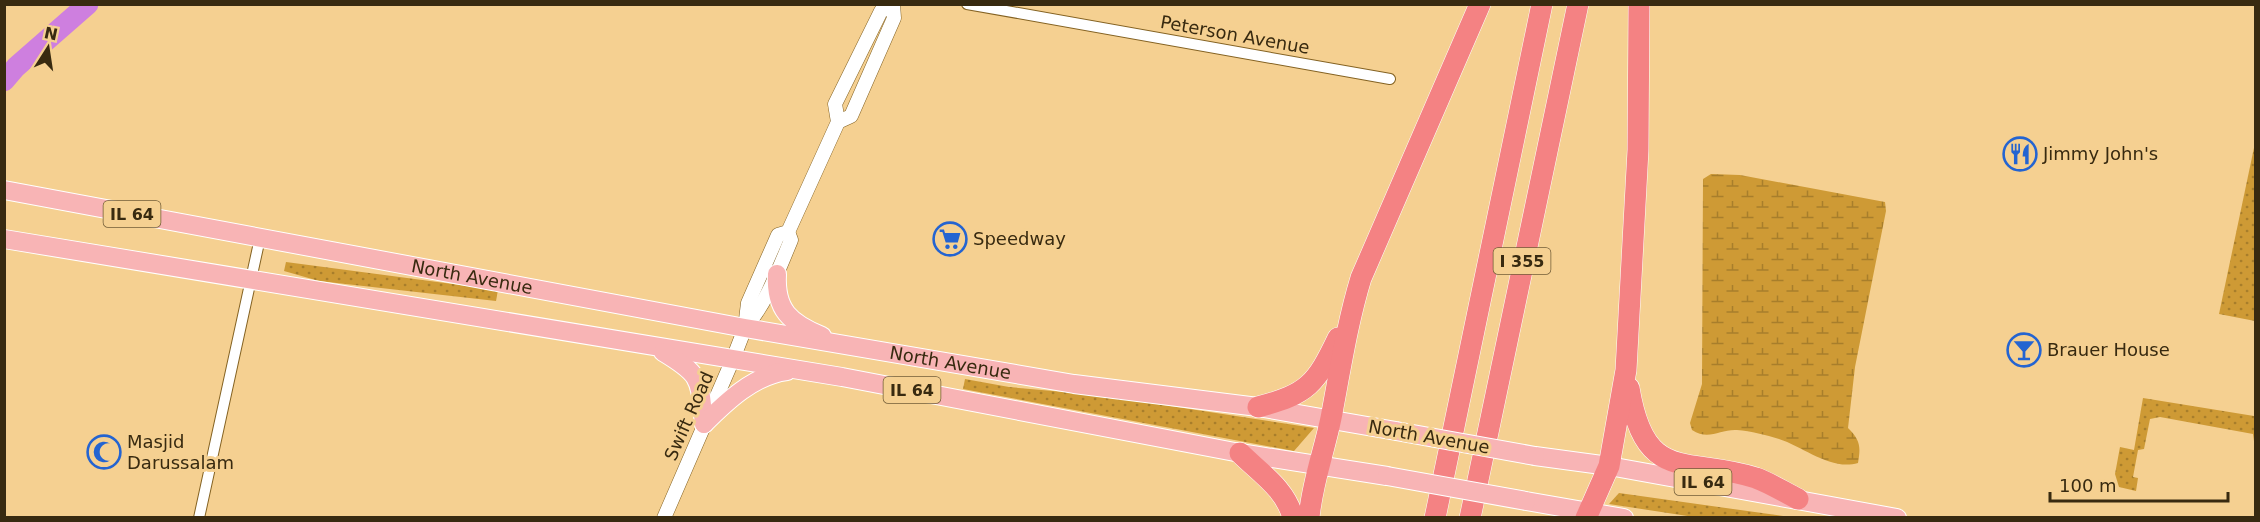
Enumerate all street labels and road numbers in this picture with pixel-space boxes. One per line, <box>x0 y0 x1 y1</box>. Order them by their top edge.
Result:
street label: Peterson Avenue <box>1159 11 1311 58</box>
road number: IL 64 <box>104 201 160 227</box>
road number: I 355 <box>1494 248 1550 274</box>
street label: North Avenue <box>410 255 534 298</box>
street label: North Avenue <box>888 342 1013 383</box>
street label: Swift Road <box>660 368 717 464</box>
road number: IL 64 <box>884 377 940 403</box>
street label: North Avenue <box>1367 415 1491 458</box>
road number: IL 64 <box>1674 469 1732 495</box>

